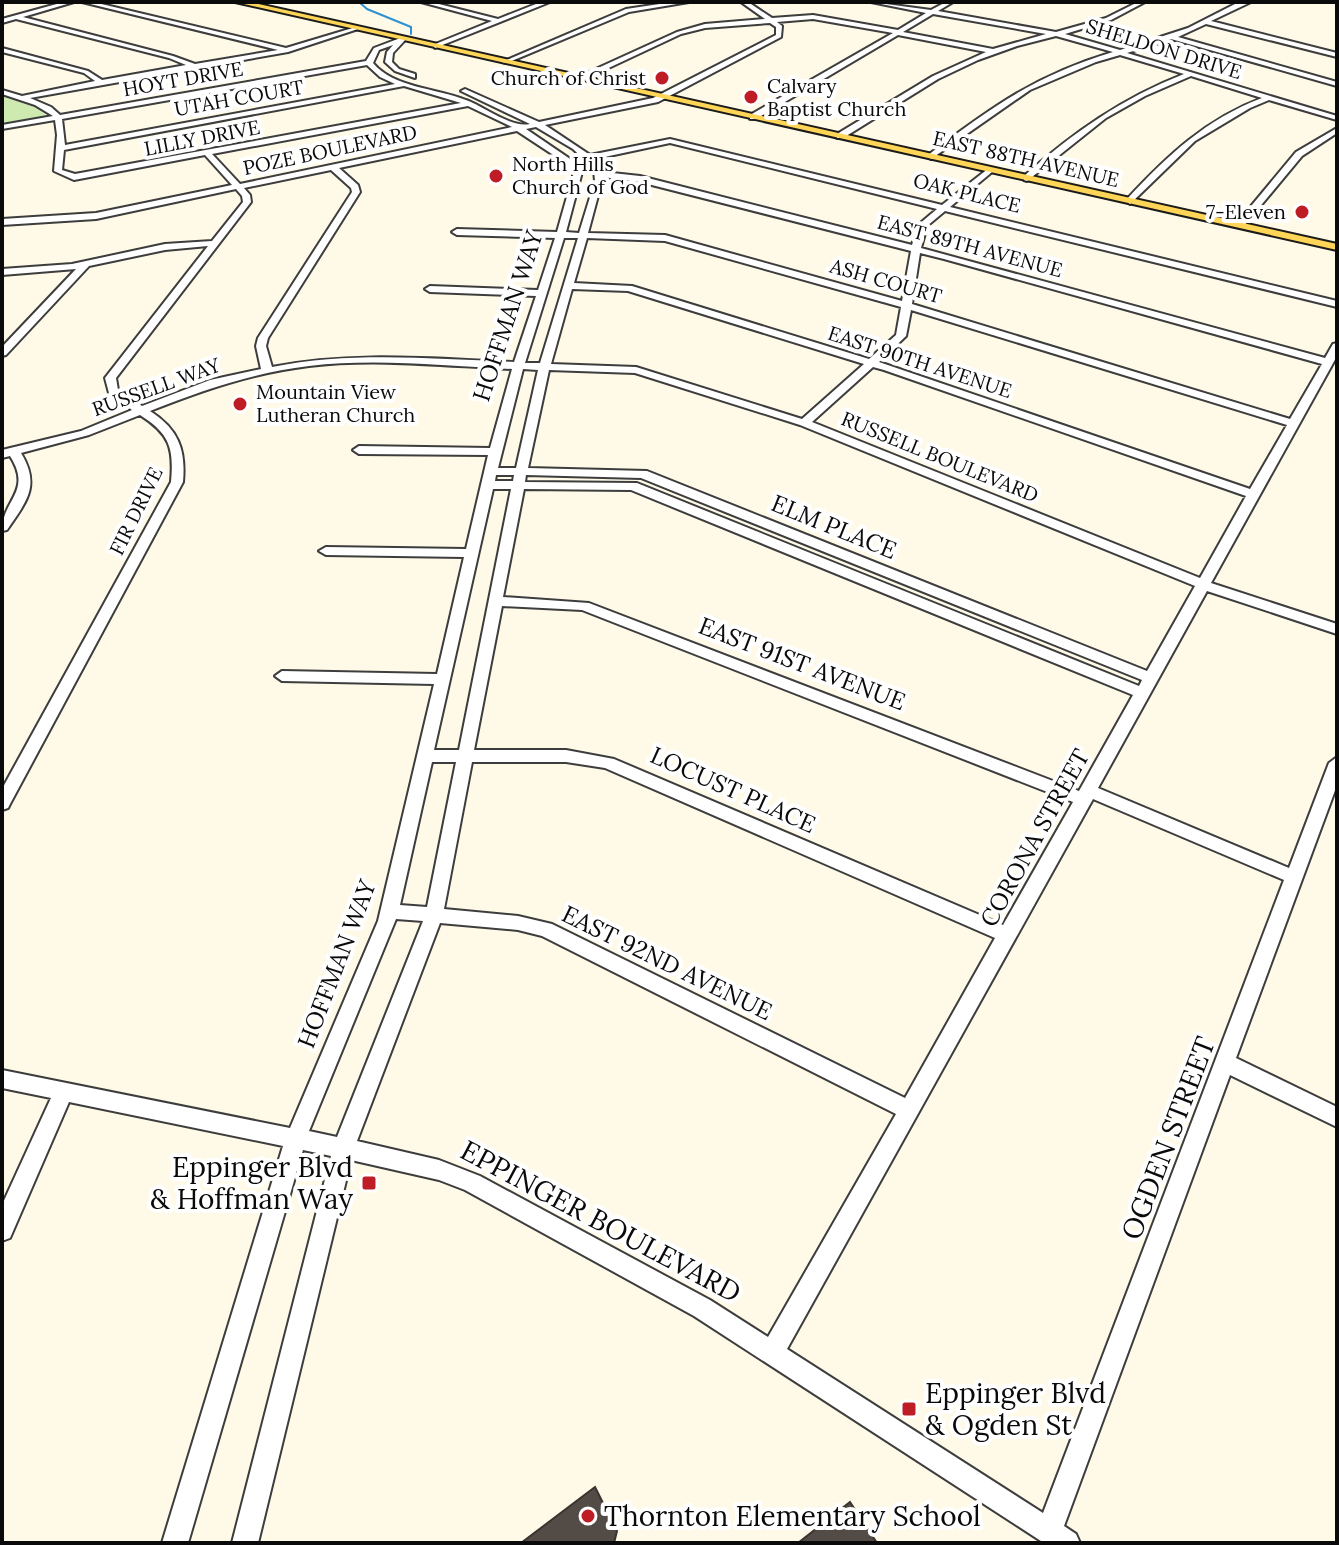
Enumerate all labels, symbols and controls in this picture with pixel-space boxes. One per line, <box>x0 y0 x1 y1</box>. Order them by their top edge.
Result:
street label: SHELDON DRIVE <box>1083 13 1245 84</box>
street label: HOYT DRIVE <box>121 56 245 101</box>
place label: Church of Christ <box>491 65 646 90</box>
marker: Church of Christ <box>653 69 671 87</box>
place label: Calvary Baptist Church <box>767 73 906 121</box>
street label: UTAH COURT <box>172 74 306 121</box>
marker: Calvary Baptist Church <box>742 88 760 106</box>
street label: LILLY DRIVE <box>142 114 262 161</box>
street label: POZE BOULEVARD <box>241 119 419 180</box>
street label: EAST 88TH AVENUE <box>931 125 1122 192</box>
place label: North Hills Church of God <box>512 151 649 199</box>
marker: North Hills Church of God <box>487 167 505 185</box>
street label: OAK PLACE <box>911 167 1023 218</box>
place label: 7-Eleven <box>1206 199 1286 224</box>
marker: 7-Eleven <box>1293 203 1311 221</box>
street label: EAST 89TH AVENUE <box>875 209 1065 282</box>
street label: HOFFMAN WAY <box>465 226 550 405</box>
street label: ASH COURT <box>827 252 945 308</box>
street label: EAST 90TH AVENUE <box>825 320 1015 403</box>
street label: RUSSELL WAY <box>88 352 224 421</box>
place label: Mountain View Lutheran Church <box>256 379 415 427</box>
marker: Mountain View Lutheran Church <box>231 395 249 413</box>
street label: RUSSELL BOULEVARD <box>838 406 1042 508</box>
street label: FIR DRIVE <box>104 463 168 559</box>
street label: ELM PLACE <box>767 487 901 566</box>
street label: EAST 91ST AVENUE <box>694 610 910 717</box>
street label: LOCUST PLACE <box>646 739 821 840</box>
street label: CORONA STREET <box>973 743 1096 932</box>
street label: HOFFMAN WAY <box>290 875 383 1052</box>
street label: EAST 92ND AVENUE <box>557 898 778 1027</box>
street label: OGDEN STREET <box>1113 1031 1223 1245</box>
street label: EPPINGER BOULEVARD <box>455 1132 747 1310</box>
place label: Eppinger Blvd & Hoffman Way <box>150 1149 353 1217</box>
marker: Eppinger Blvd & Hoffman Way <box>360 1174 378 1192</box>
place label: Eppinger Blvd & Ogden St <box>925 1375 1106 1443</box>
marker: Eppinger Blvd & Ogden St <box>900 1400 918 1418</box>
place label: Thornton Elementary School <box>604 1498 981 1534</box>
marker: Thornton Elementary School <box>579 1507 597 1525</box>

